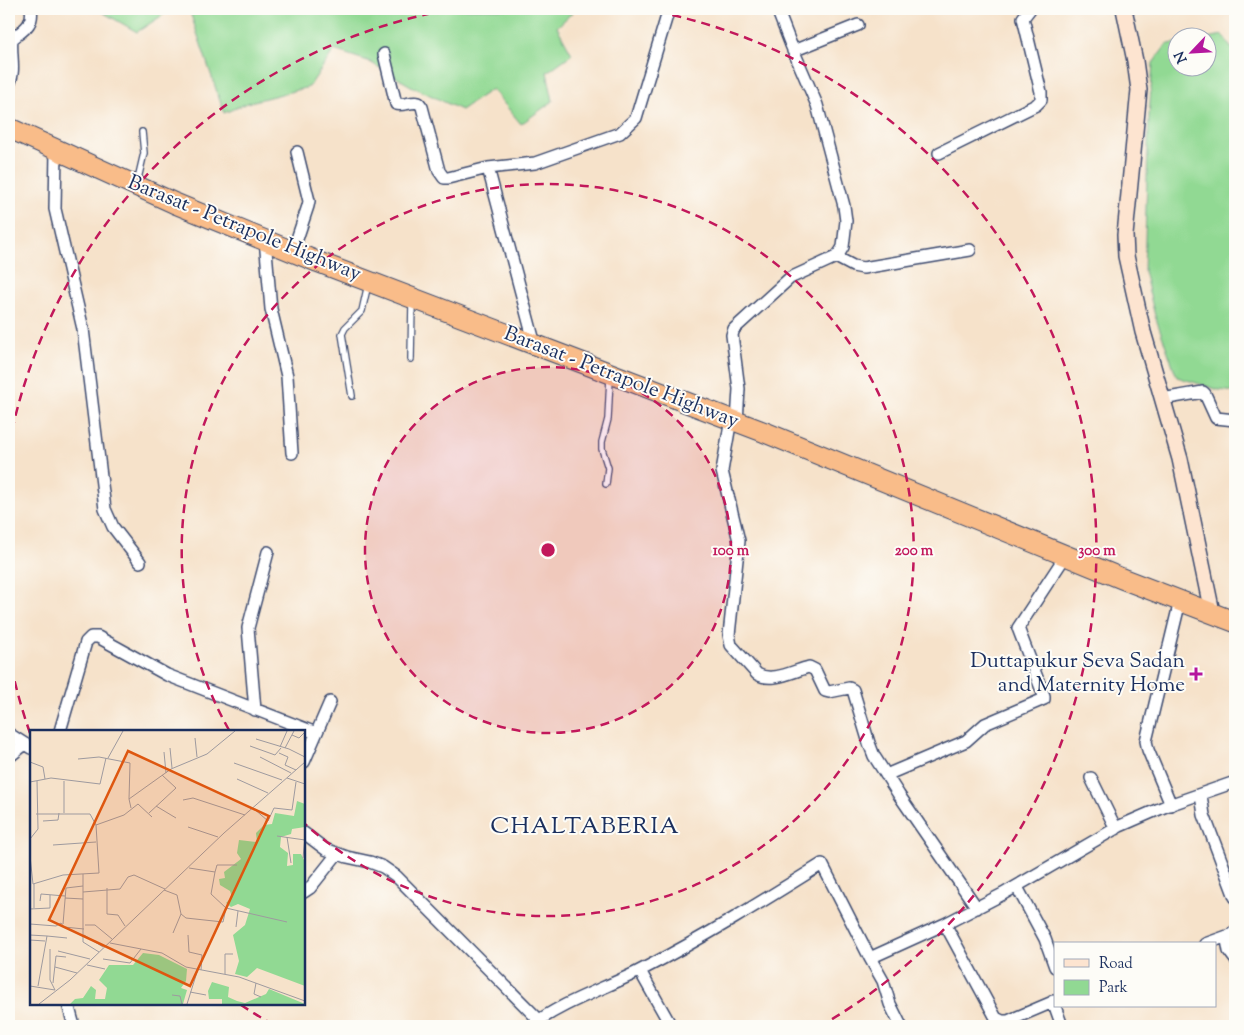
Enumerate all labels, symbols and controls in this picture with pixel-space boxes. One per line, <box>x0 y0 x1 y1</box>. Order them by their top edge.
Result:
north arrow <box>1166 28 1216 78</box>
text: N <box>1171 47 1193 66</box>
street label: Barasat - Petrapole Highway <box>123 168 366 290</box>
street label: Barasat - Petrapole Highway <box>499 319 743 437</box>
centre of rings <box>539 541 557 559</box>
text: 100 m <box>713 541 750 562</box>
text: 200 m <box>895 541 934 562</box>
text: 300 m <box>1078 541 1116 562</box>
place label: Duttapukur Seva Sadan and Maternity Home <box>970 647 1185 701</box>
marker: Duttapukur Seva Sadan and Maternity Home <box>1189 667 1203 681</box>
inset map <box>30 730 305 1005</box>
district label: CHALTABERIA <box>490 810 680 844</box>
legend <box>1054 942 1216 1008</box>
text: Road <box>1099 954 1133 975</box>
text: Park <box>1099 978 1128 999</box>

